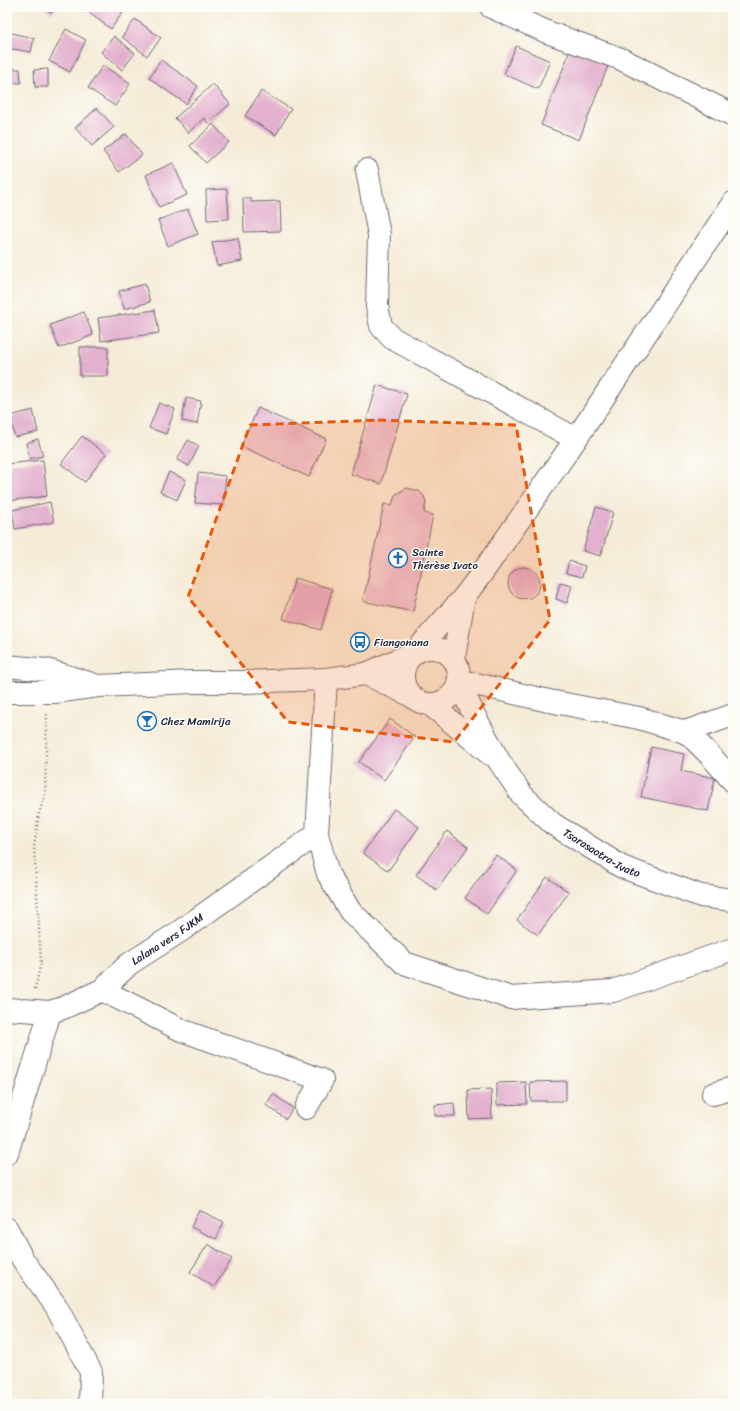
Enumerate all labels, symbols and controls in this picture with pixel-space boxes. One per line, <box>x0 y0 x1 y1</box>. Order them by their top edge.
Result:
place label: Sainte Thérèse Ivato <box>412 543 479 575</box>
church icon: Sainte Thérèse Ivato <box>387 547 409 569</box>
bus stop icon: Fiangonana <box>349 631 371 653</box>
place label: Fiangonana <box>374 633 429 652</box>
bar icon: Chez Mamirija <box>136 710 158 732</box>
place label: Chez Mamirija <box>161 712 231 731</box>
street label: Tsarasaotra-Ivato <box>559 823 643 883</box>
street label: Lalana vers FJKM <box>128 908 208 970</box>

